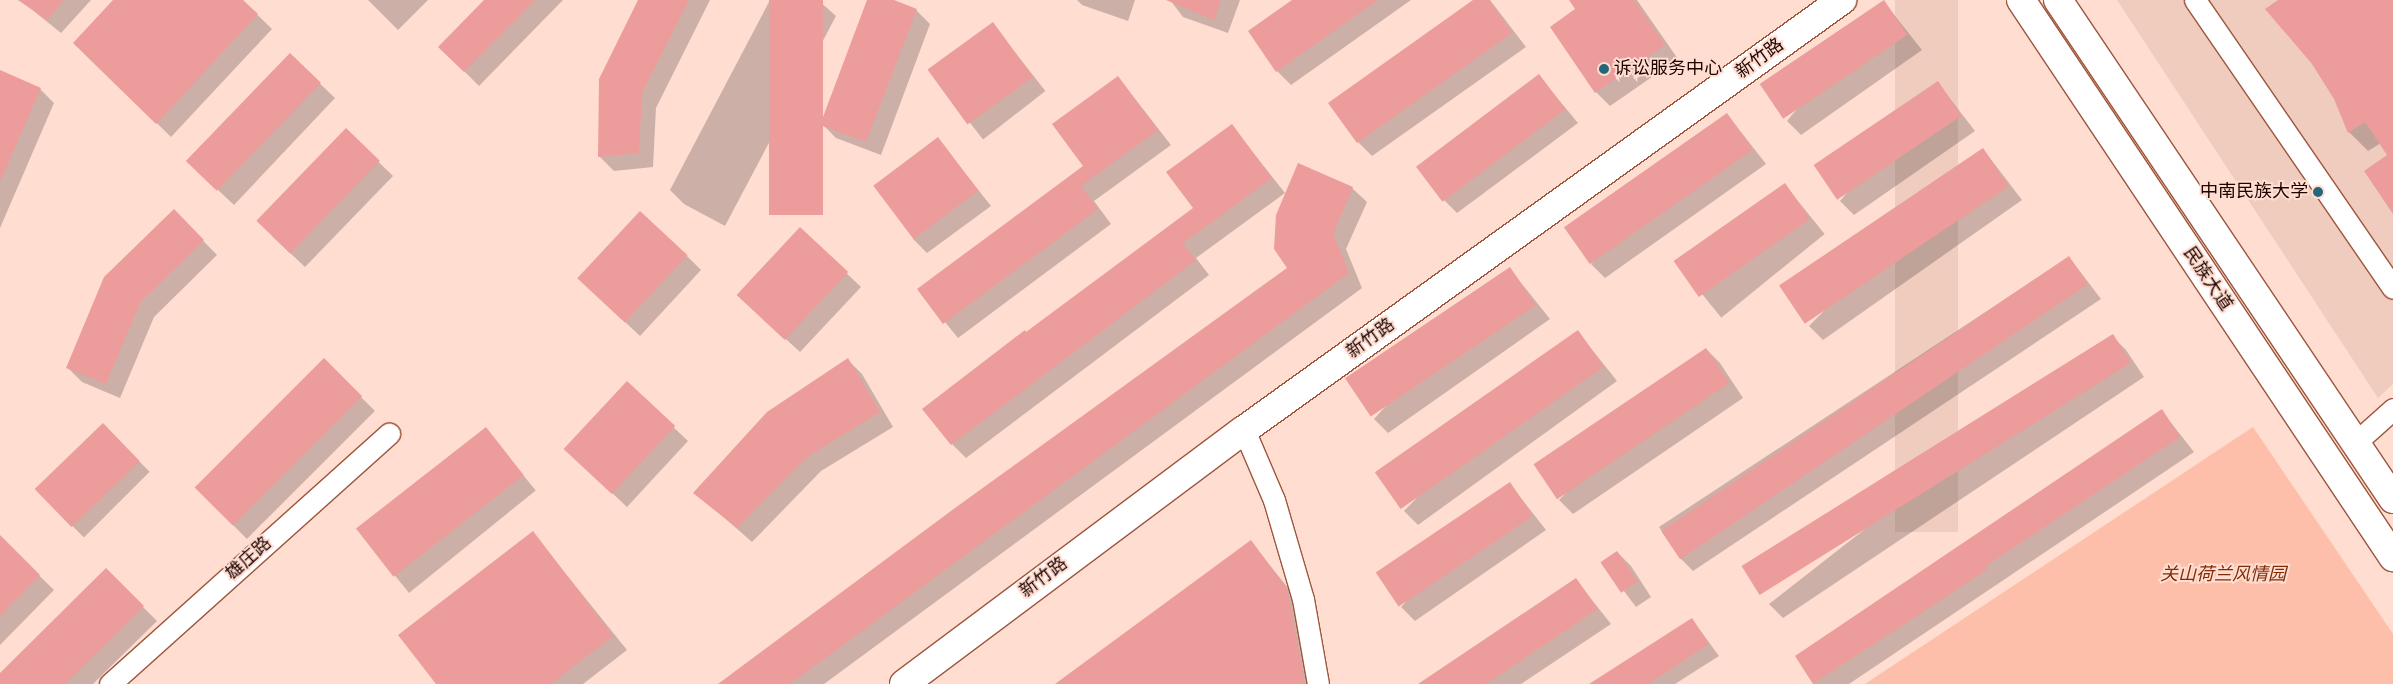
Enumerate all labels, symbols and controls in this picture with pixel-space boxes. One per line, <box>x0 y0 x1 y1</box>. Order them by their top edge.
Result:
street label: 新竹路 <box>1732 34 1788 84</box>
place label: 诉讼服务中心 <box>1614 58 1722 80</box>
marker: 诉讼服务中心 <box>1598 63 1610 75</box>
place label: 中南民族大学 <box>2200 181 2308 203</box>
marker: 中南民族大学 <box>2312 186 2324 198</box>
street label: 民族大道 <box>2178 243 2236 315</box>
street label: 新竹路 <box>1343 314 1399 364</box>
street label: 雄庄路 <box>222 533 276 585</box>
street label: 新竹路 <box>1016 553 1072 603</box>
park label: 关山荷兰风情园 <box>2160 564 2286 586</box>

